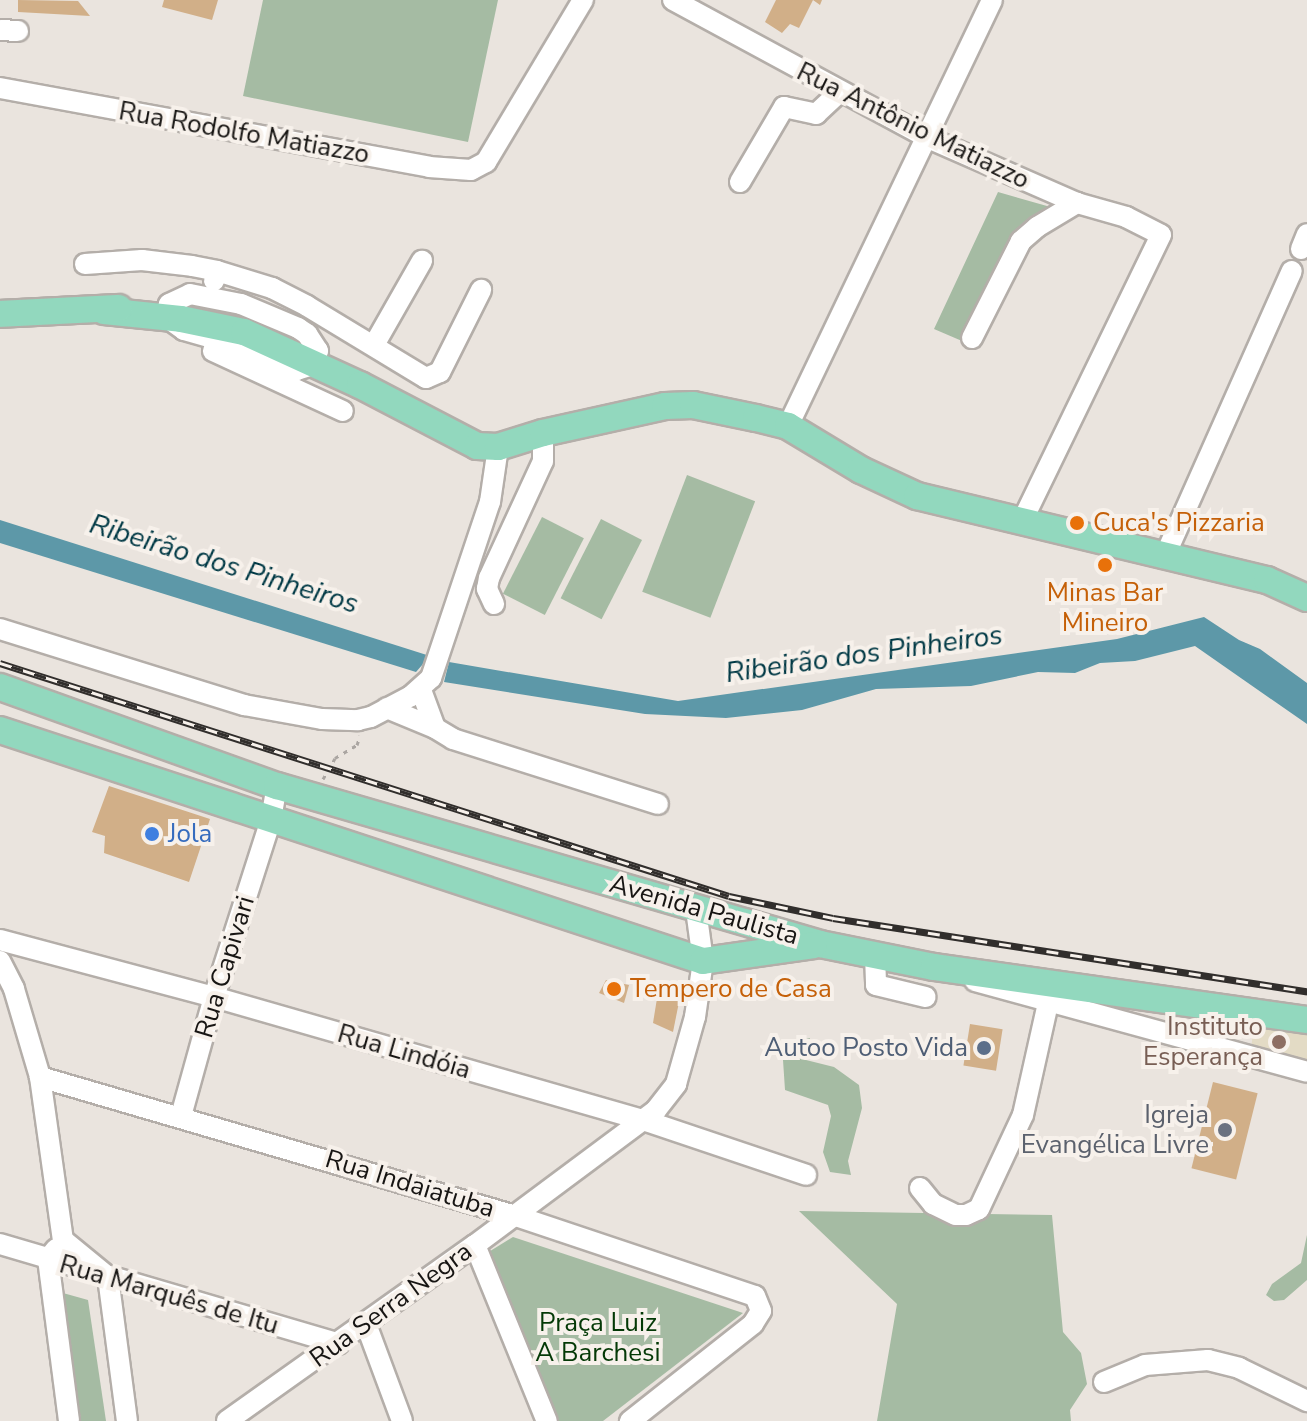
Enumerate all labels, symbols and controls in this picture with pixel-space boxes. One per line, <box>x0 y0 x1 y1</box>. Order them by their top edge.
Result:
street label: Rua Antônio Matiazzo <box>792 56 1034 196</box>
street label: Rua Rodolfo Matiazzo <box>116 96 372 170</box>
water label: Ribeirão dos Pinheiros <box>86 507 362 621</box>
place label: Cuca's Pizzaria <box>1093 507 1265 539</box>
marker: Cuca's Pizzaria <box>1068 514 1086 532</box>
marker: Minas Bar Mineiro <box>1096 556 1114 574</box>
place label: Minas Bar Mineiro <box>1047 577 1163 638</box>
water label: Ribeirão dos Pinheiros <box>723 618 1005 690</box>
place label: Jola <box>168 818 212 850</box>
marker: Jola <box>143 825 161 843</box>
street label: Avenida Paulista <box>606 868 802 952</box>
street label: Rua Capivari <box>189 892 261 1042</box>
place label: Tempero de Casa <box>630 973 832 1005</box>
marker: Tempero de Casa <box>605 980 623 998</box>
place label: Instituto Esperança <box>1143 1011 1263 1072</box>
street label: Rua Lindóia <box>334 1018 474 1086</box>
place label: Autoo Posto Vida <box>764 1032 968 1064</box>
marker: Instituto Esperança <box>1270 1033 1288 1051</box>
marker: Autoo Posto Vida <box>975 1039 993 1057</box>
place label: Igreja Evangélica Livre <box>1021 1099 1209 1160</box>
marker: Igreja Evangélica Livre <box>1216 1121 1234 1139</box>
street label: Rua Indaiatuba <box>322 1143 498 1225</box>
street label: Rua Serra Negra <box>304 1236 478 1374</box>
street label: Rua Marquês de Itu <box>56 1249 282 1341</box>
park label: Praça Luiz A Barchesi <box>535 1307 661 1368</box>

